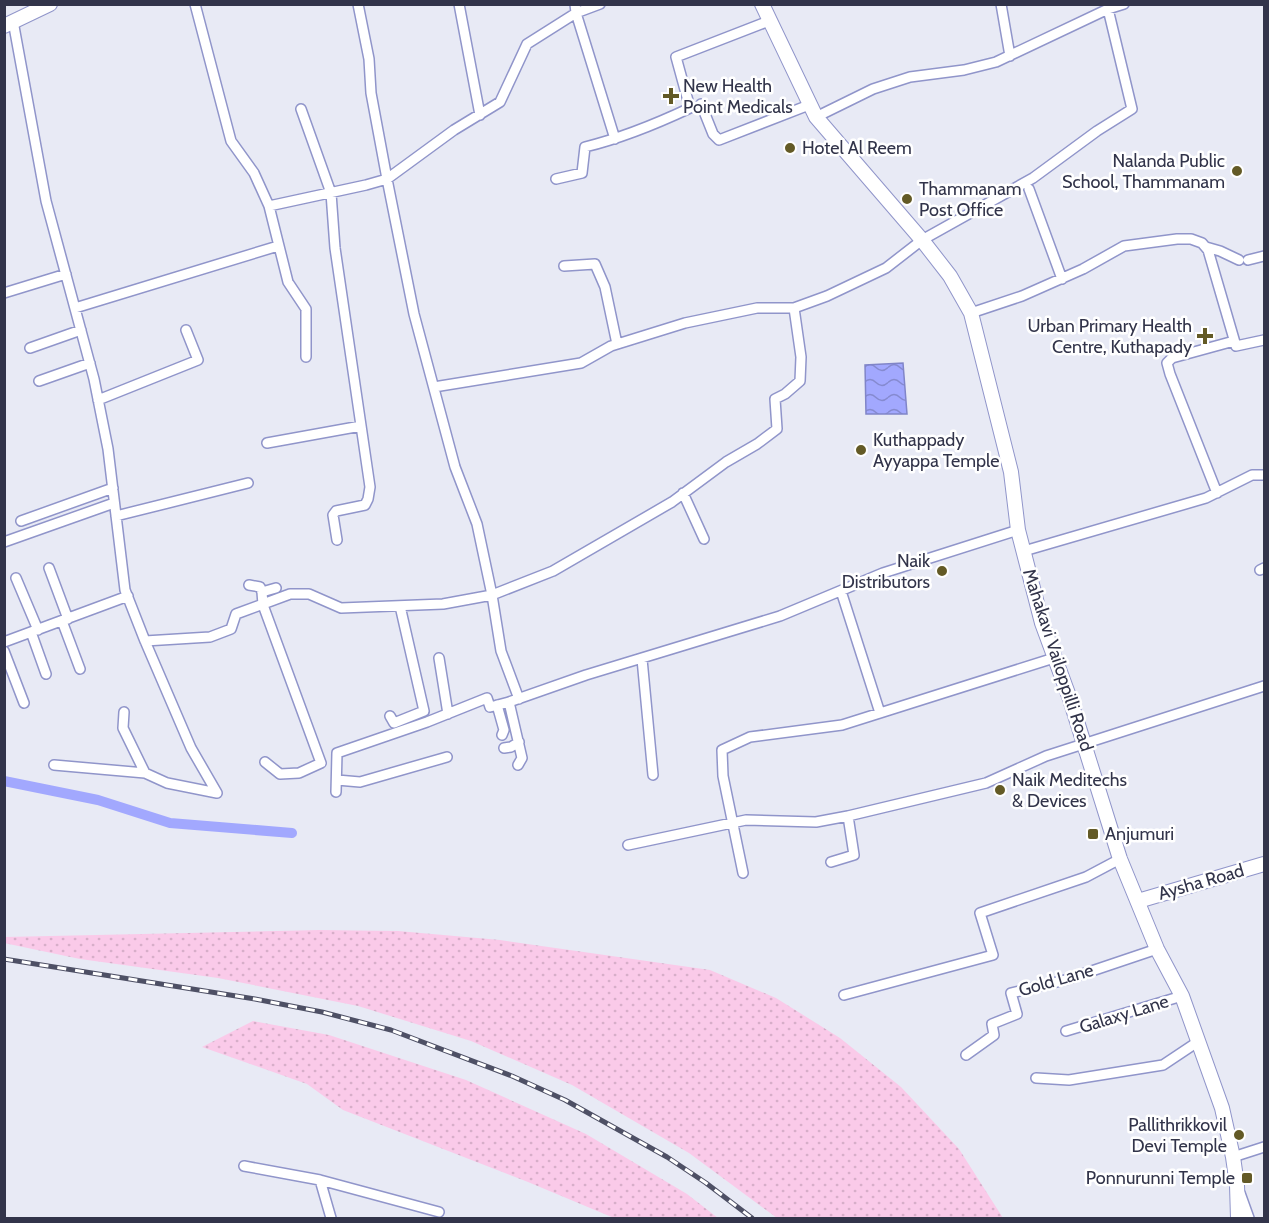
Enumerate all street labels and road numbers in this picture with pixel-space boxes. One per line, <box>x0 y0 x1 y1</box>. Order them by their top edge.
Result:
street label: Mahakavi Vailoppilli Road <box>1018 566 1098 754</box>
street label: Aysha Road <box>1155 859 1247 905</box>
street label: Gold Lane <box>1016 959 1096 1001</box>
street label: Galaxy Lane <box>1077 990 1171 1038</box>

